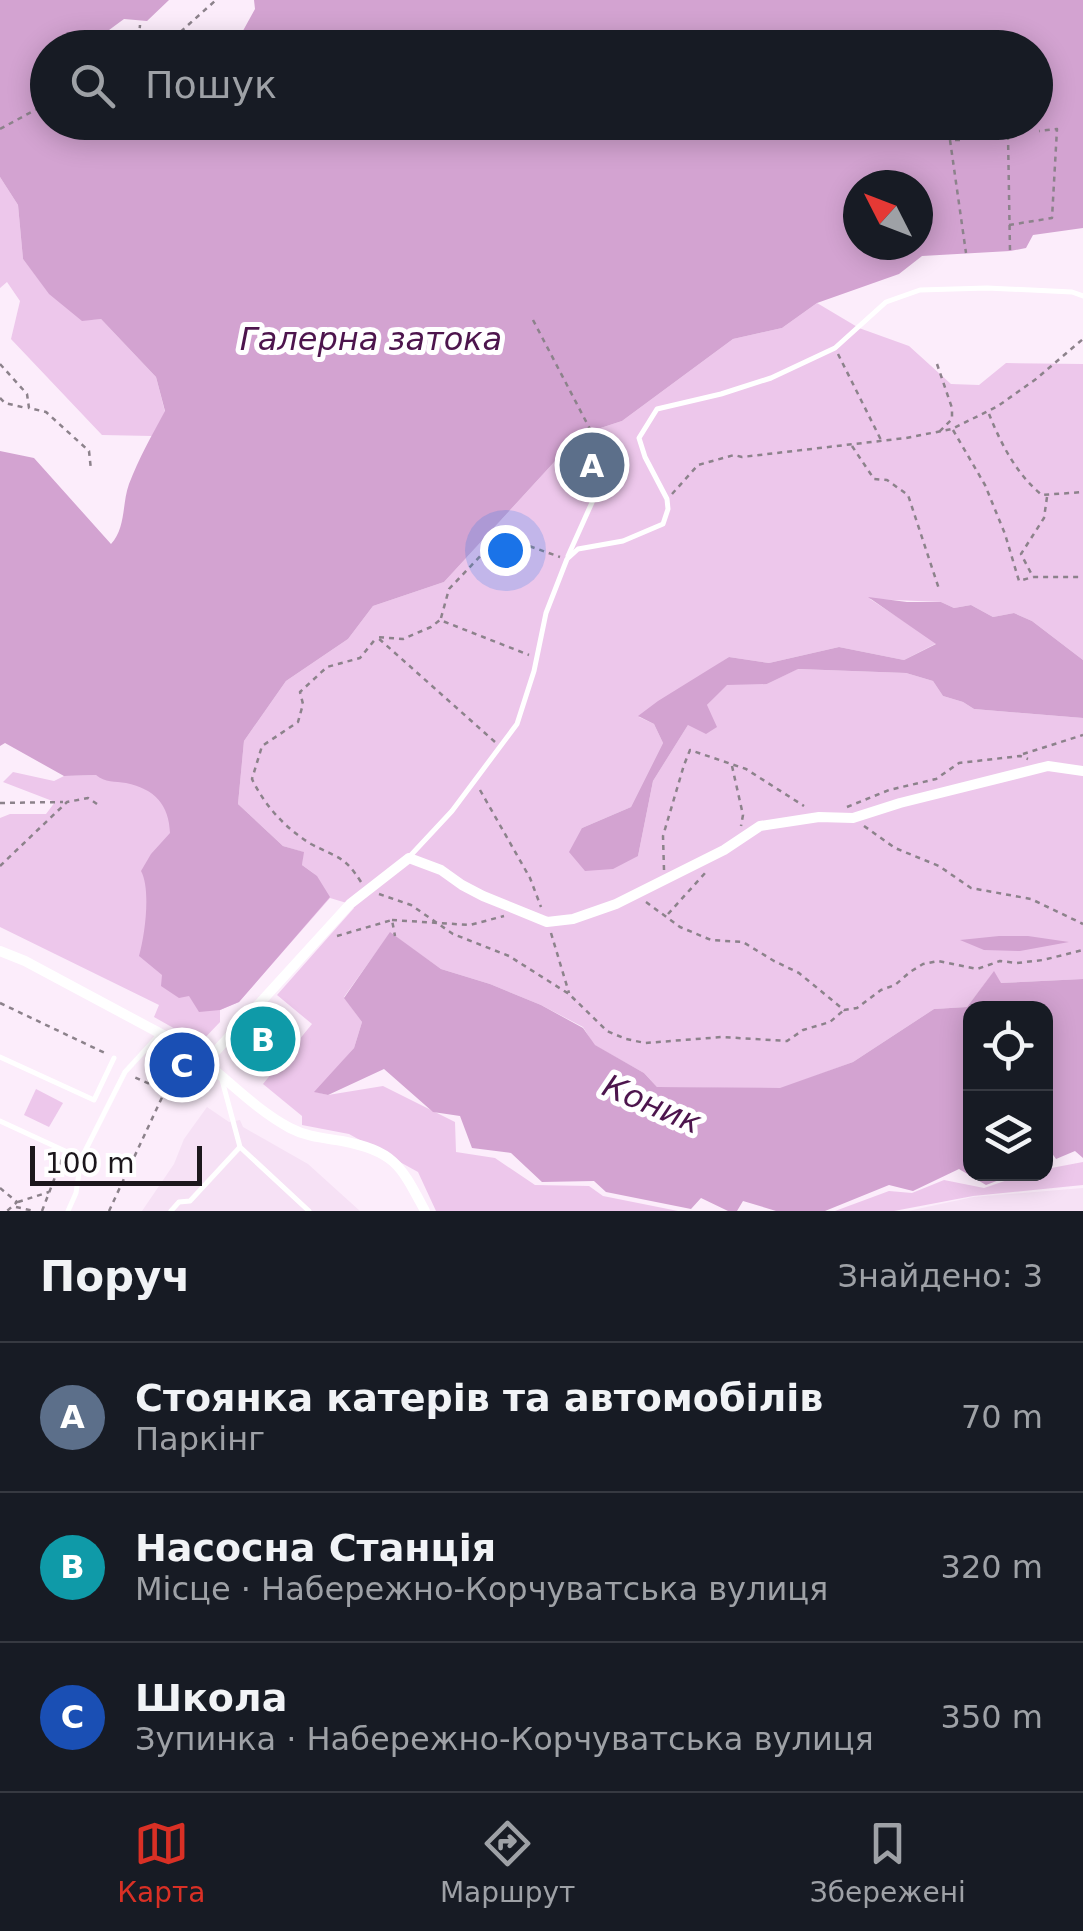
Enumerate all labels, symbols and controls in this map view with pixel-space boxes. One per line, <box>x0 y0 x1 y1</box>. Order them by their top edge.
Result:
search box <box>30 30 1053 140</box>
icon: search <box>65 58 120 113</box>
text: Пошук <box>145 63 277 107</box>
north arrow <box>843 170 933 260</box>
water label: Галерна затока <box>240 320 502 358</box>
pin: A <box>560 428 624 502</box>
your location <box>480 525 531 576</box>
map controls <box>963 1001 1053 1181</box>
button: locate <box>963 1001 1053 1091</box>
pin: B <box>230 1002 296 1076</box>
pin: C <box>150 1028 214 1102</box>
water label: Коник <box>597 1066 708 1142</box>
button: layers <box>963 1091 1053 1181</box>
scale bar <box>30 1141 202 1186</box>
text: 100 m <box>45 1147 135 1180</box>
text: Поруч <box>40 1252 190 1301</box>
text: Знайдено: 3 <box>838 1257 1043 1295</box>
text: Стоянка катерів та автомобілів <box>135 1376 823 1420</box>
text: A <box>60 1398 85 1436</box>
text: 70 m <box>961 1398 1043 1436</box>
text: Паркінг <box>135 1420 265 1458</box>
text: Насосна Станція <box>135 1526 496 1570</box>
text: B <box>60 1548 85 1586</box>
text: 320 m <box>941 1548 1043 1586</box>
text: Місце · Набережно-Корчуватська вулиця <box>135 1570 828 1608</box>
text: Школа <box>135 1676 287 1720</box>
text: C <box>61 1698 84 1736</box>
text: 350 m <box>941 1698 1043 1736</box>
text: Зупинка · Набережно-Корчуватська вулиця <box>135 1720 874 1758</box>
tab: Карта <box>117 1816 206 1909</box>
tab: Маршрут <box>440 1816 575 1909</box>
tab: Збережені <box>810 1816 966 1909</box>

